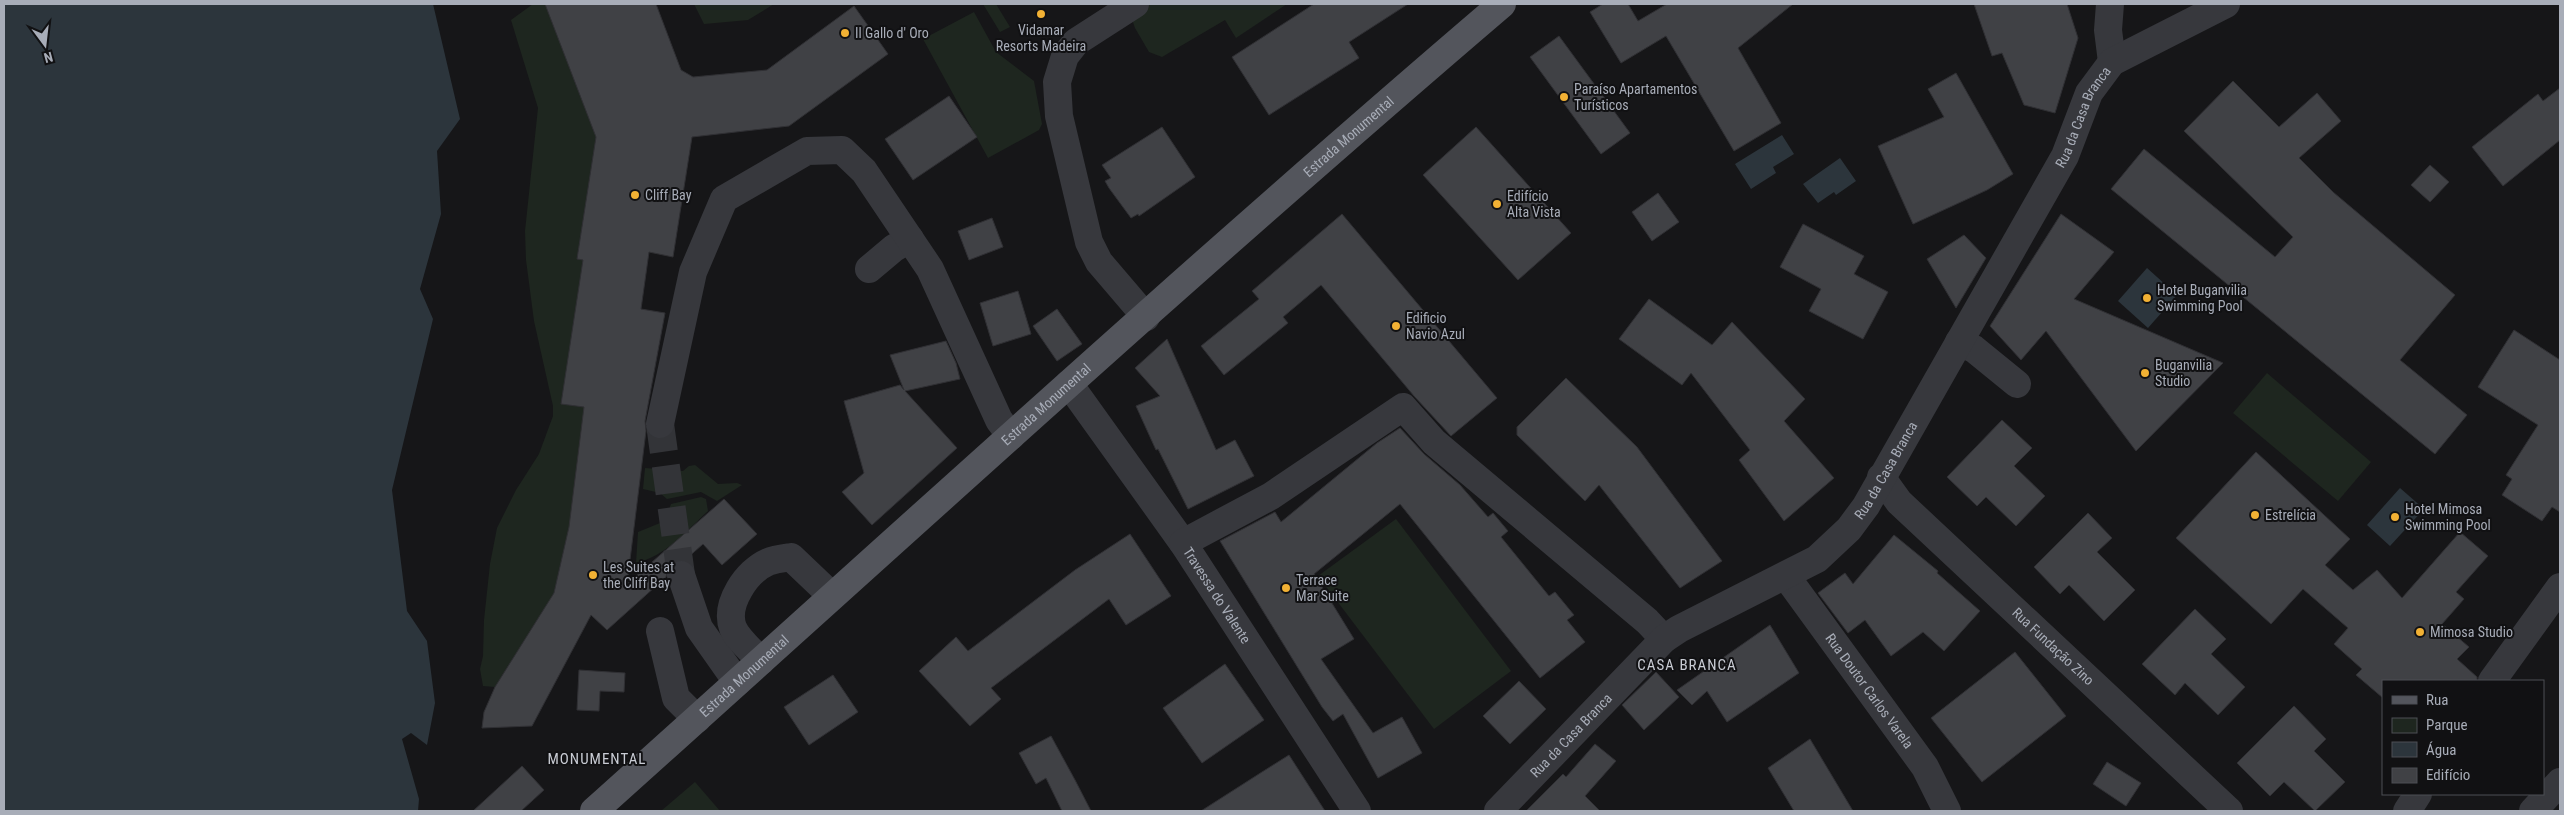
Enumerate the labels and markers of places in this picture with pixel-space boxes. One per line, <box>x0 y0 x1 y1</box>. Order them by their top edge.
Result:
marker: Vidamar Resorts Madeira <box>1035 8 1047 20</box>
place label: Vidamar Resorts Madeira <box>996 22 1086 54</box>
place label: Il Gallo d' Oro <box>855 25 929 41</box>
marker: Il Gallo d' Oro <box>839 27 851 39</box>
place label: Paraíso Apartamentos Turísticos <box>1574 81 1697 113</box>
marker: Paraíso Apartamentos Turísticos <box>1558 91 1570 103</box>
place label: Cliff Bay <box>645 187 692 203</box>
place label: Edifício Alta Vista <box>1507 188 1561 220</box>
marker: Cliff Bay <box>629 189 641 201</box>
marker: Edifício Alta Vista <box>1491 198 1503 210</box>
place label: Hotel Buganvilia Swimming Pool <box>2157 282 2247 314</box>
marker: Hotel Buganvilia Swimming Pool <box>2141 292 2153 304</box>
place label: Edificio Navio Azul <box>1406 310 1465 342</box>
marker: Edificio Navio Azul <box>1390 320 1402 332</box>
place label: Buganvilia Studio <box>2155 357 2212 389</box>
marker: Buganvilia Studio <box>2139 367 2151 379</box>
place label: Hotel Mimosa Swimming Pool <box>2405 501 2491 533</box>
place label: Estrelícia <box>2265 507 2316 523</box>
marker: Estrelícia <box>2249 509 2261 521</box>
marker: Hotel Mimosa Swimming Pool <box>2389 511 2401 523</box>
place label: Les Suites at the Cliff Bay <box>603 559 674 591</box>
marker: Les Suites at the Cliff Bay <box>587 569 599 581</box>
place label: Terrace Mar Suite <box>1296 572 1349 604</box>
marker: Terrace Mar Suite <box>1280 582 1292 594</box>
place label: Mimosa Studio <box>2430 624 2513 640</box>
marker: Mimosa Studio <box>2414 626 2426 638</box>

